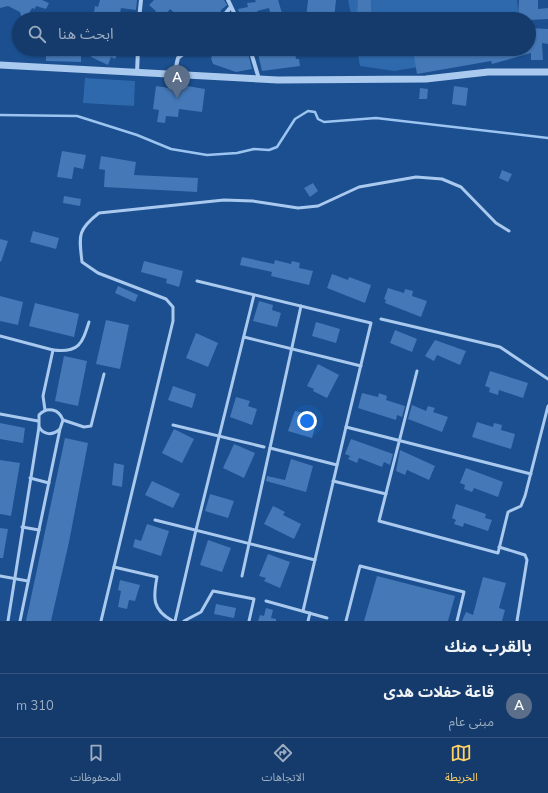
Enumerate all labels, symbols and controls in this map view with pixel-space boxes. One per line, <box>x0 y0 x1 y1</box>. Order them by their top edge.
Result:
search box <box>12 12 536 56</box>
icon: search <box>26 23 48 45</box>
text: ابحث هنا <box>58 24 114 44</box>
pin: A <box>164 65 190 98</box>
your location <box>297 411 317 431</box>
text: بالقرب منك <box>445 635 532 658</box>
text: قاعة حفلات هدى <box>383 682 494 702</box>
text: 310 m <box>16 697 54 715</box>
text: A <box>514 697 524 715</box>
text: مبنى عام <box>449 713 494 731</box>
tab: المحفوظات <box>70 742 121 789</box>
tab: الاتجاهات <box>262 742 305 789</box>
tab: الخريطة <box>445 742 478 789</box>

